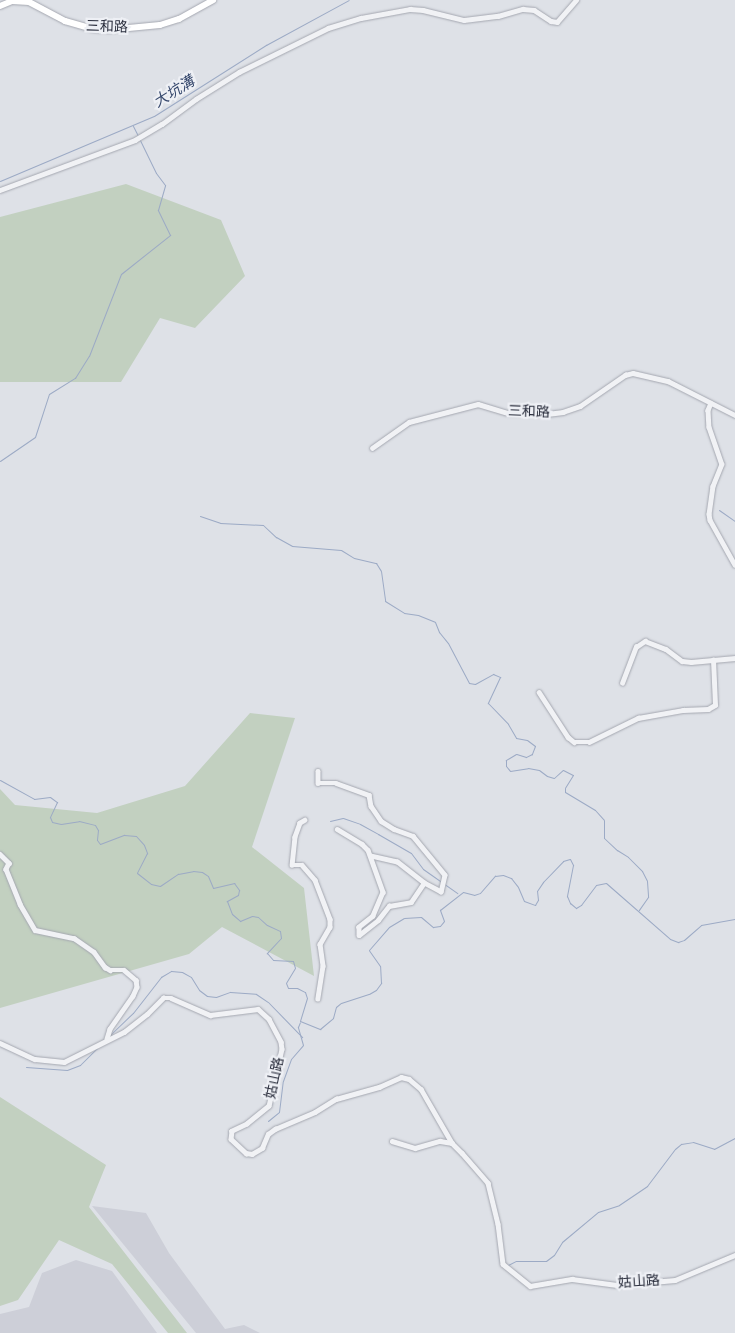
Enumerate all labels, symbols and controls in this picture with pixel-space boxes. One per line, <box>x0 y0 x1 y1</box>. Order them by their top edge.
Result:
street label: 三和路 <box>86 18 128 36</box>
water label: 大坑溝 <box>150 72 198 112</box>
street label: 三和路 <box>508 403 550 421</box>
street label: 姑山路 <box>262 1056 288 1100</box>
street label: 姑山路 <box>617 1272 661 1292</box>

